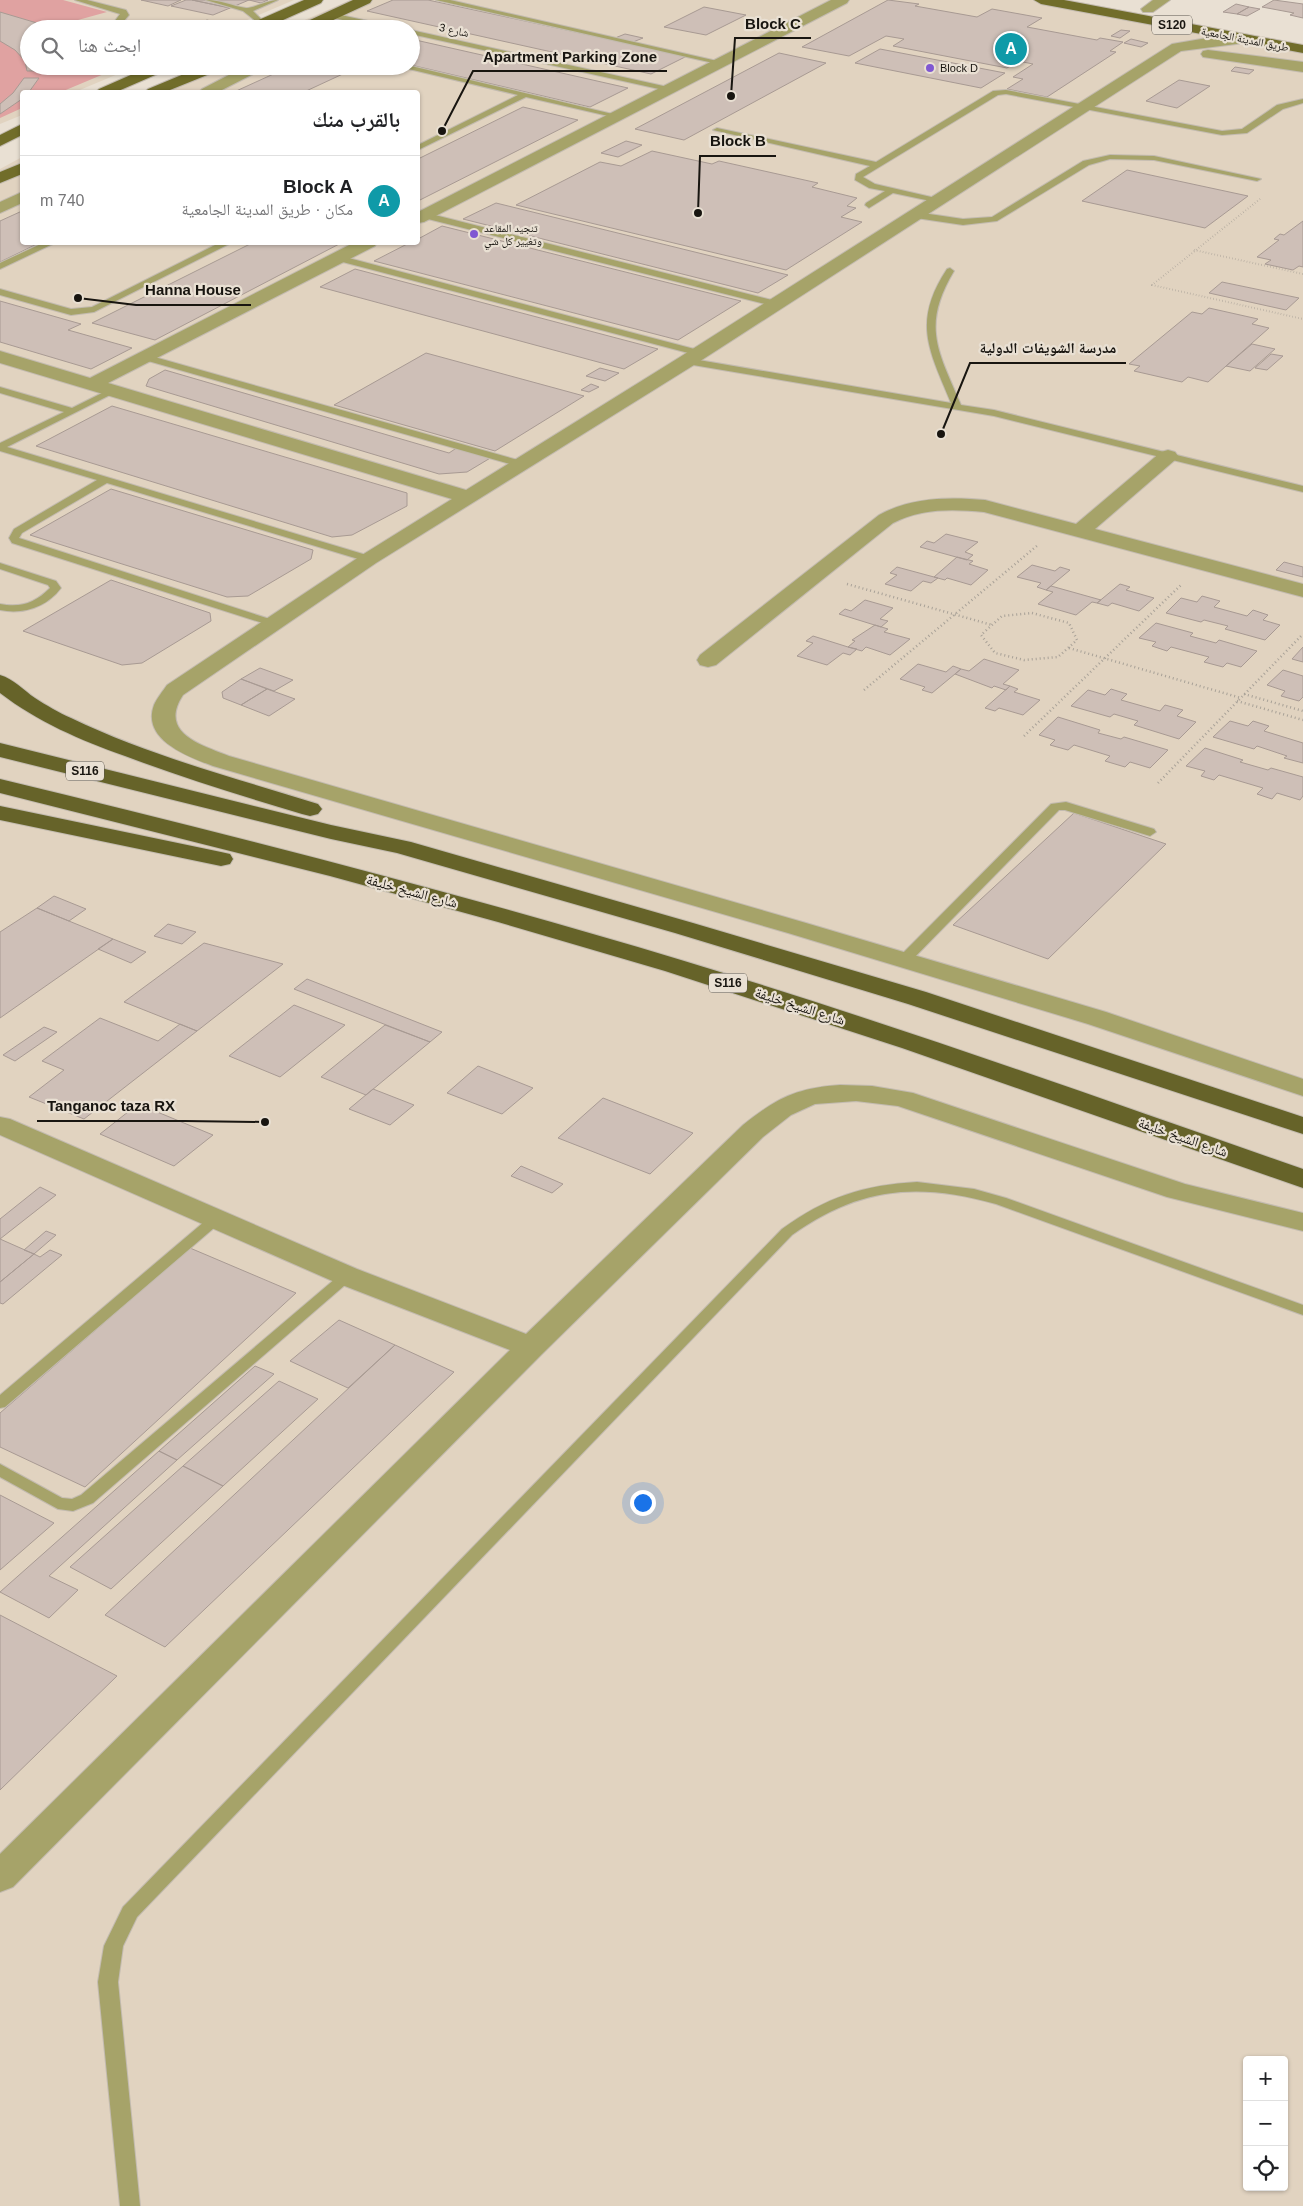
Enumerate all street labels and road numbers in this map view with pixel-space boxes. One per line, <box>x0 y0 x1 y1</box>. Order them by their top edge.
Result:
road number: S120 <box>1152 16 1192 34</box>
street label: شارع 3 <box>438 21 470 40</box>
street label: طريق المدينة الجامعية <box>1200 25 1290 54</box>
road number: S116 <box>66 761 104 780</box>
street label: شارع الشيخ خليفة <box>364 871 459 913</box>
road number: S116 <box>709 974 747 992</box>
street label: شارع الشيخ خليفة <box>752 984 847 1030</box>
street label: شارع الشيخ خليفة <box>1136 1114 1230 1162</box>

